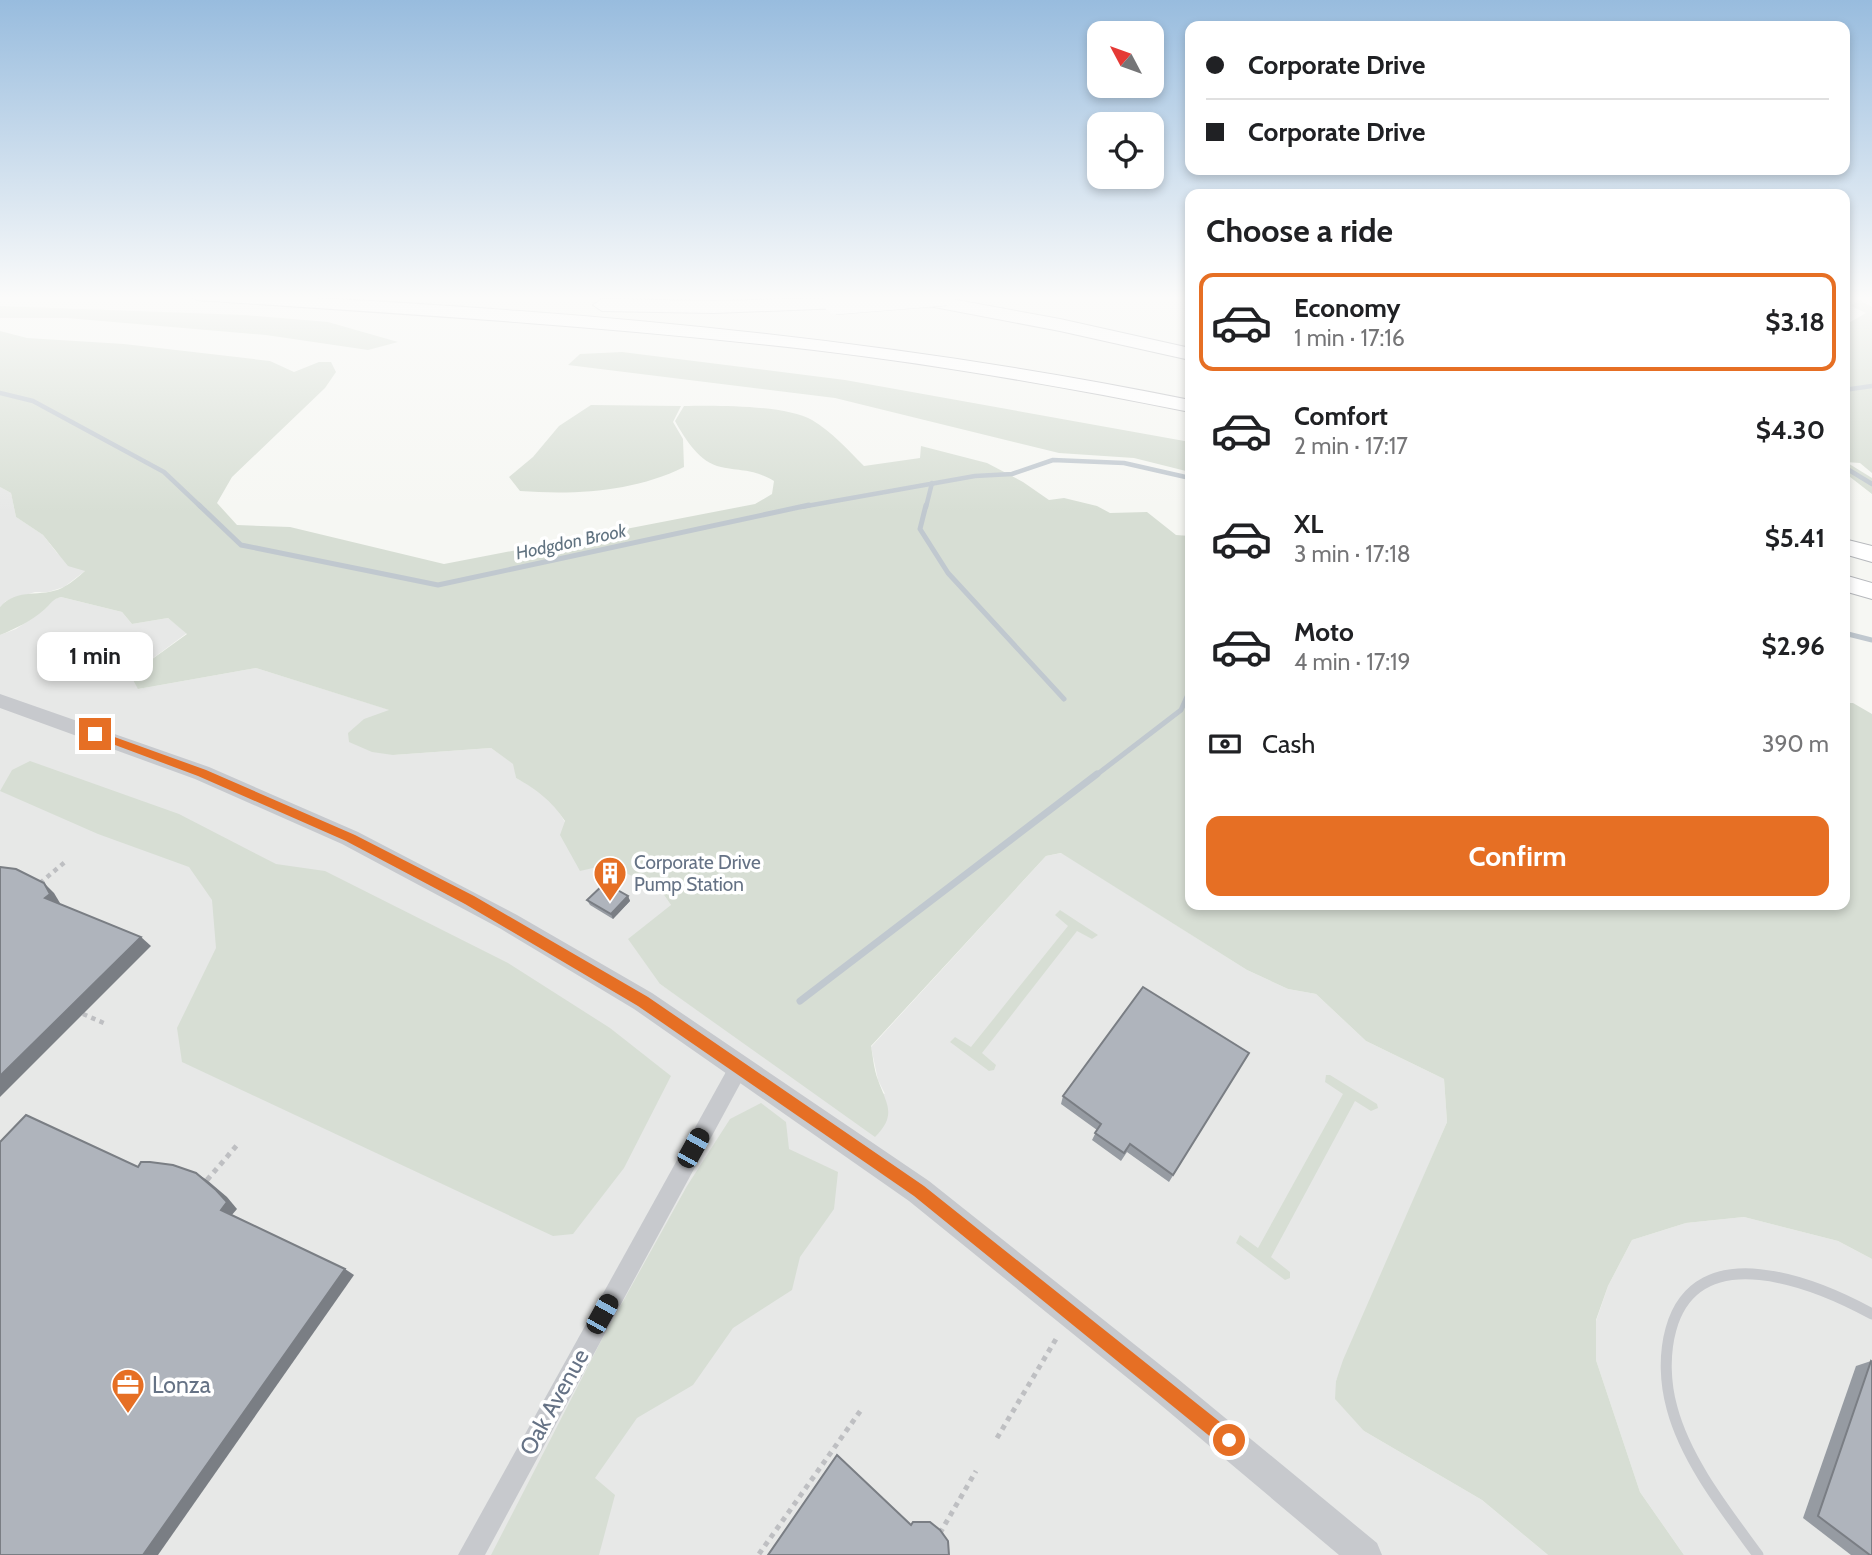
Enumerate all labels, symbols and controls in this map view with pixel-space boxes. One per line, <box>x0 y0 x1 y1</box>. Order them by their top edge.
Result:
north arrow <box>1087 21 1164 98</box>
map controls <box>1087 21 1164 189</box>
text: Corporate Drive <box>1248 49 1425 81</box>
button: locate <box>1087 112 1164 189</box>
text: Corporate Drive <box>1248 116 1425 148</box>
text: Choose a ride <box>1206 211 1393 250</box>
icon: car <box>1210 291 1273 354</box>
text: Economy <box>1294 292 1400 324</box>
text: $3.18 <box>1765 306 1825 338</box>
text: 1 min · 17:16 <box>1294 324 1405 352</box>
icon: car <box>1210 399 1273 462</box>
text: Comfort <box>1294 400 1388 432</box>
text: $4.30 <box>1756 414 1825 446</box>
text: 2 min · 17:17 <box>1294 432 1408 460</box>
icon: car <box>1210 507 1273 570</box>
text: XL <box>1294 508 1323 540</box>
water label: Hodgdon Brook <box>514 519 629 564</box>
text: $5.41 <box>1765 522 1825 554</box>
text: 3 min · 17:18 <box>1294 540 1411 568</box>
icon: car <box>1210 615 1273 678</box>
text: Moto <box>1294 616 1354 648</box>
text: $2.96 <box>1762 630 1825 662</box>
callout: 1 min <box>37 632 153 682</box>
text: 1 min <box>69 642 121 670</box>
text: 4 min · 17:19 <box>1294 648 1411 676</box>
route end <box>79 718 111 750</box>
icon: cash <box>1206 725 1244 763</box>
text: Cash <box>1262 728 1315 760</box>
text: 390 m <box>1762 730 1829 758</box>
button: Confirm <box>1206 816 1829 896</box>
place label: Corporate Drive Pump Station <box>634 851 761 896</box>
building icon: Corporate Drive Pump Station <box>591 854 629 903</box>
car <box>674 1125 713 1171</box>
car <box>583 1291 622 1337</box>
street label: Oak Avenue <box>513 1344 595 1460</box>
office icon: Lonza <box>109 1366 147 1415</box>
place label: Lonza <box>152 1371 211 1399</box>
route start <box>1213 1424 1245 1456</box>

